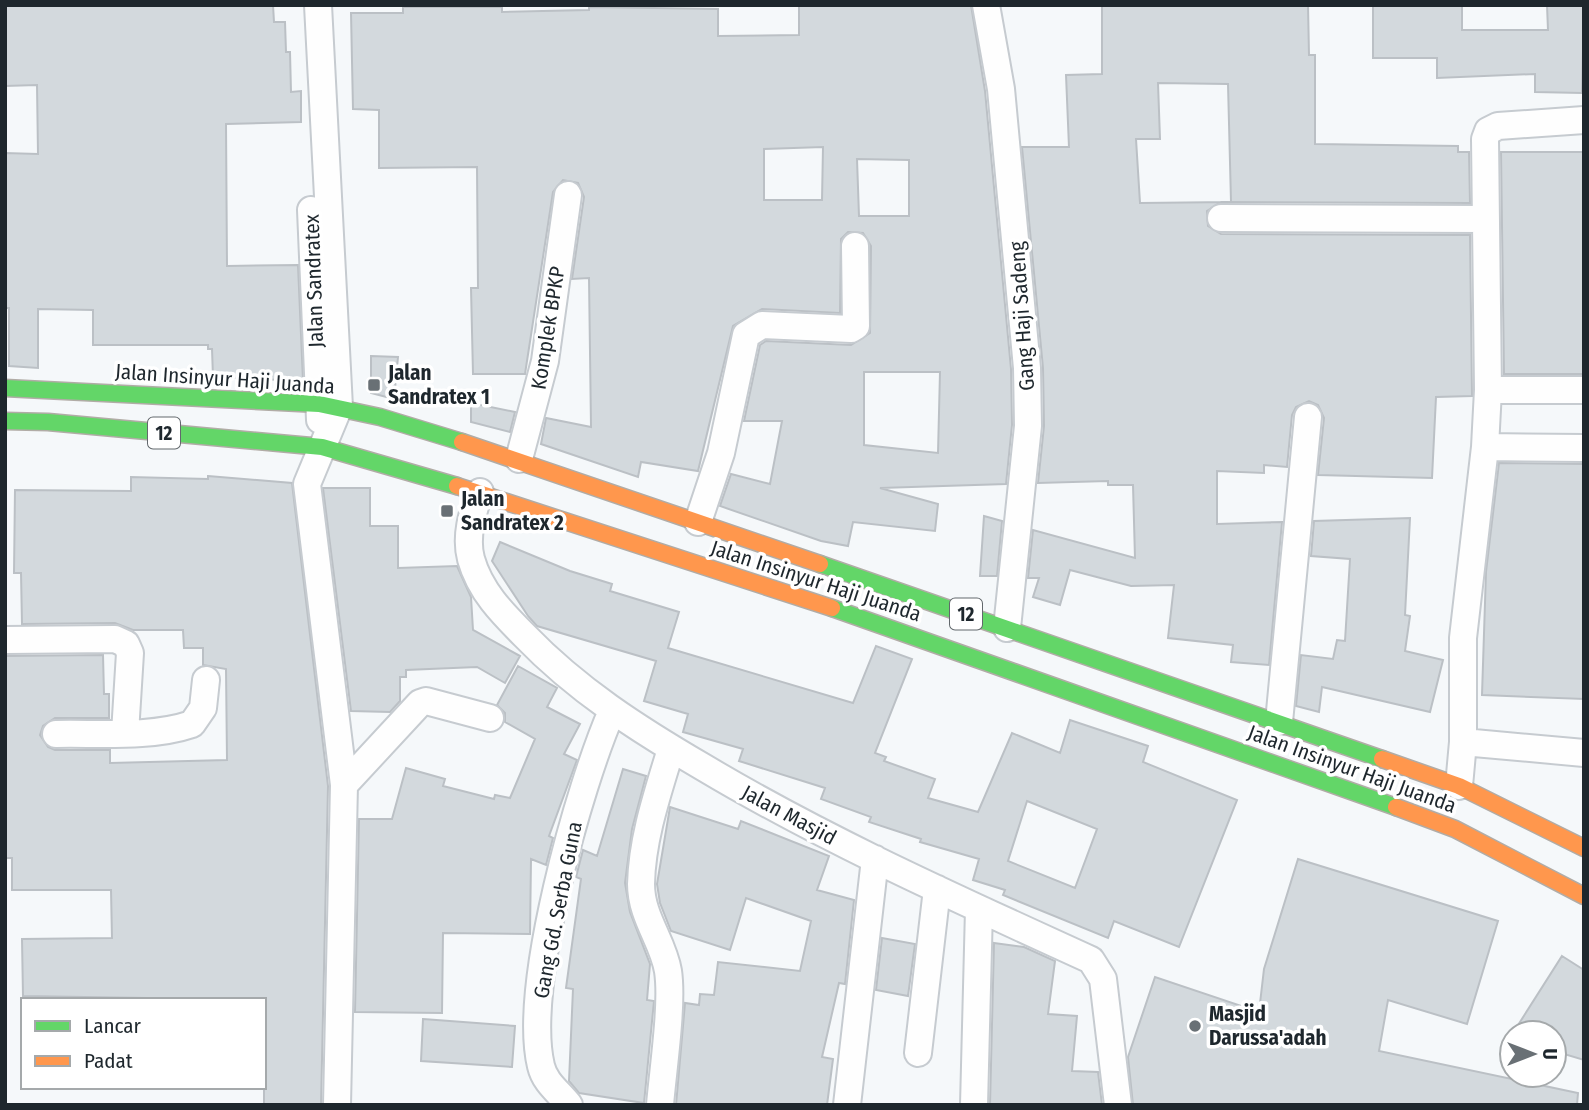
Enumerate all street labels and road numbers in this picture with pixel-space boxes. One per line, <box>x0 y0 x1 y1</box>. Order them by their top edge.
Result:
street label: Jalan Sandratex <box>299 213 329 348</box>
street label: Gang Haji Sadeng <box>1004 240 1040 392</box>
street label: Komplek BPKP <box>525 265 571 391</box>
street label: Jalan Insinyur Haji Juanda <box>114 358 336 400</box>
road number: 12 <box>148 418 180 448</box>
street label: Jalan Insinyur Haji Juanda <box>707 535 925 627</box>
road number: 12 <box>950 598 982 629</box>
street label: Jalan Insinyur Haji Juanda <box>1244 719 1460 819</box>
street label: Jalan Masjid <box>737 779 841 851</box>
street label: Gang Gd. Serba Guna <box>528 819 588 1001</box>

